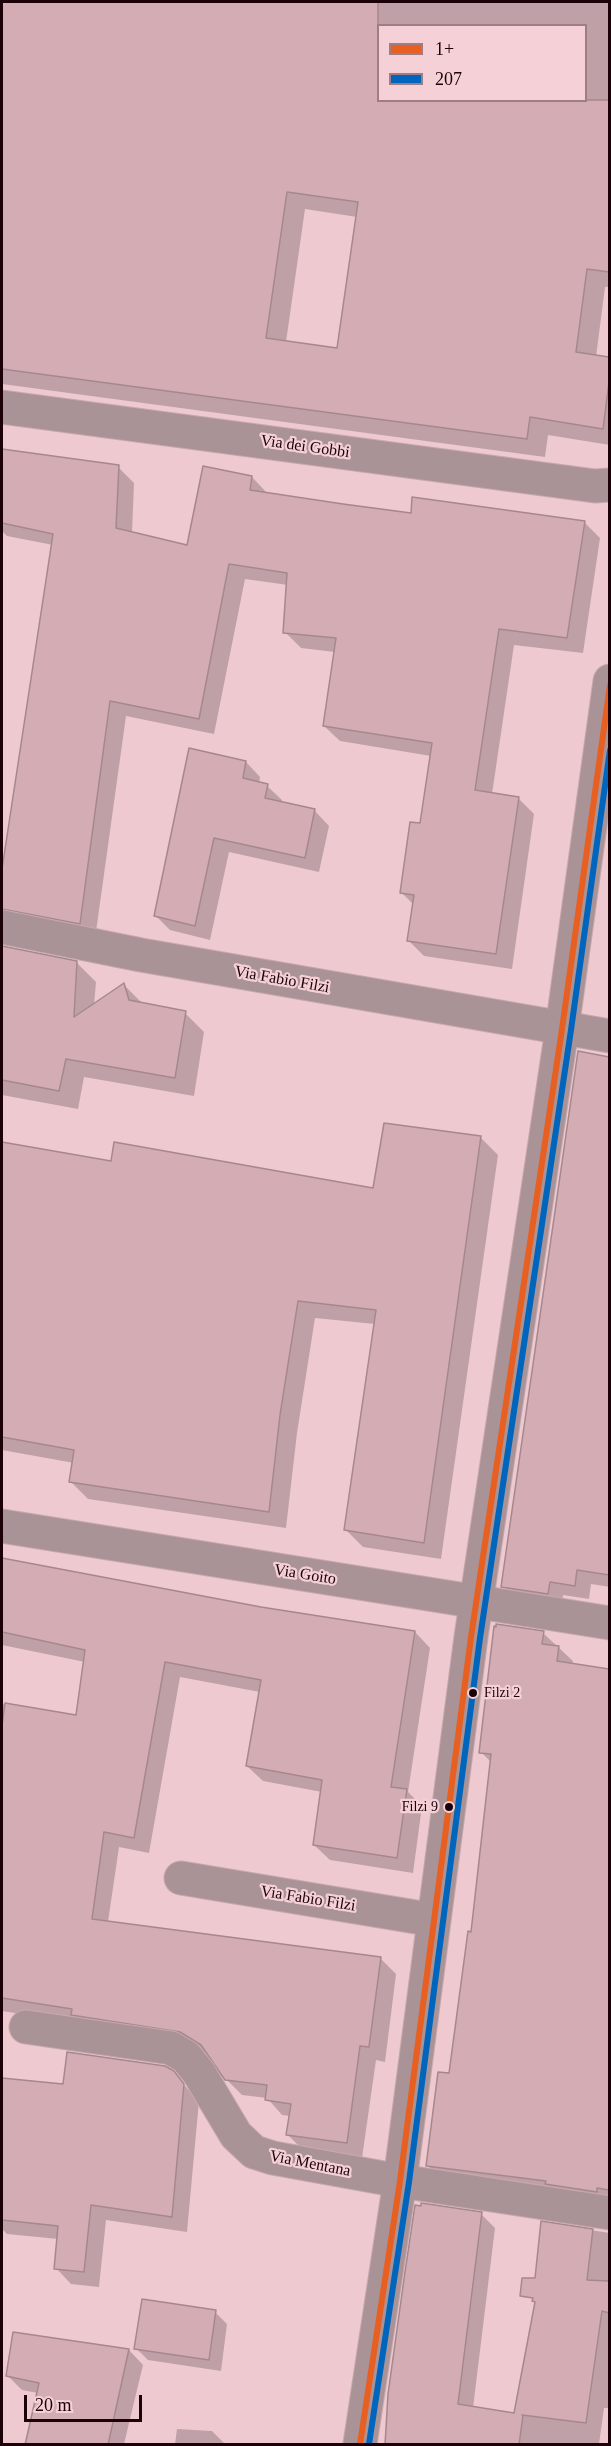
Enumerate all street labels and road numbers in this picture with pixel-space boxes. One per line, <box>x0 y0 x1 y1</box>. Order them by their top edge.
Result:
street label: Via dei Gobbi <box>259 431 351 463</box>
street label: Via Fabio Filzi <box>233 962 331 998</box>
street label: Via Goito <box>273 1561 337 1589</box>
street label: Via Fabio Filzi <box>259 1882 357 1916</box>
street label: Via Mentana <box>268 2147 352 2181</box>

